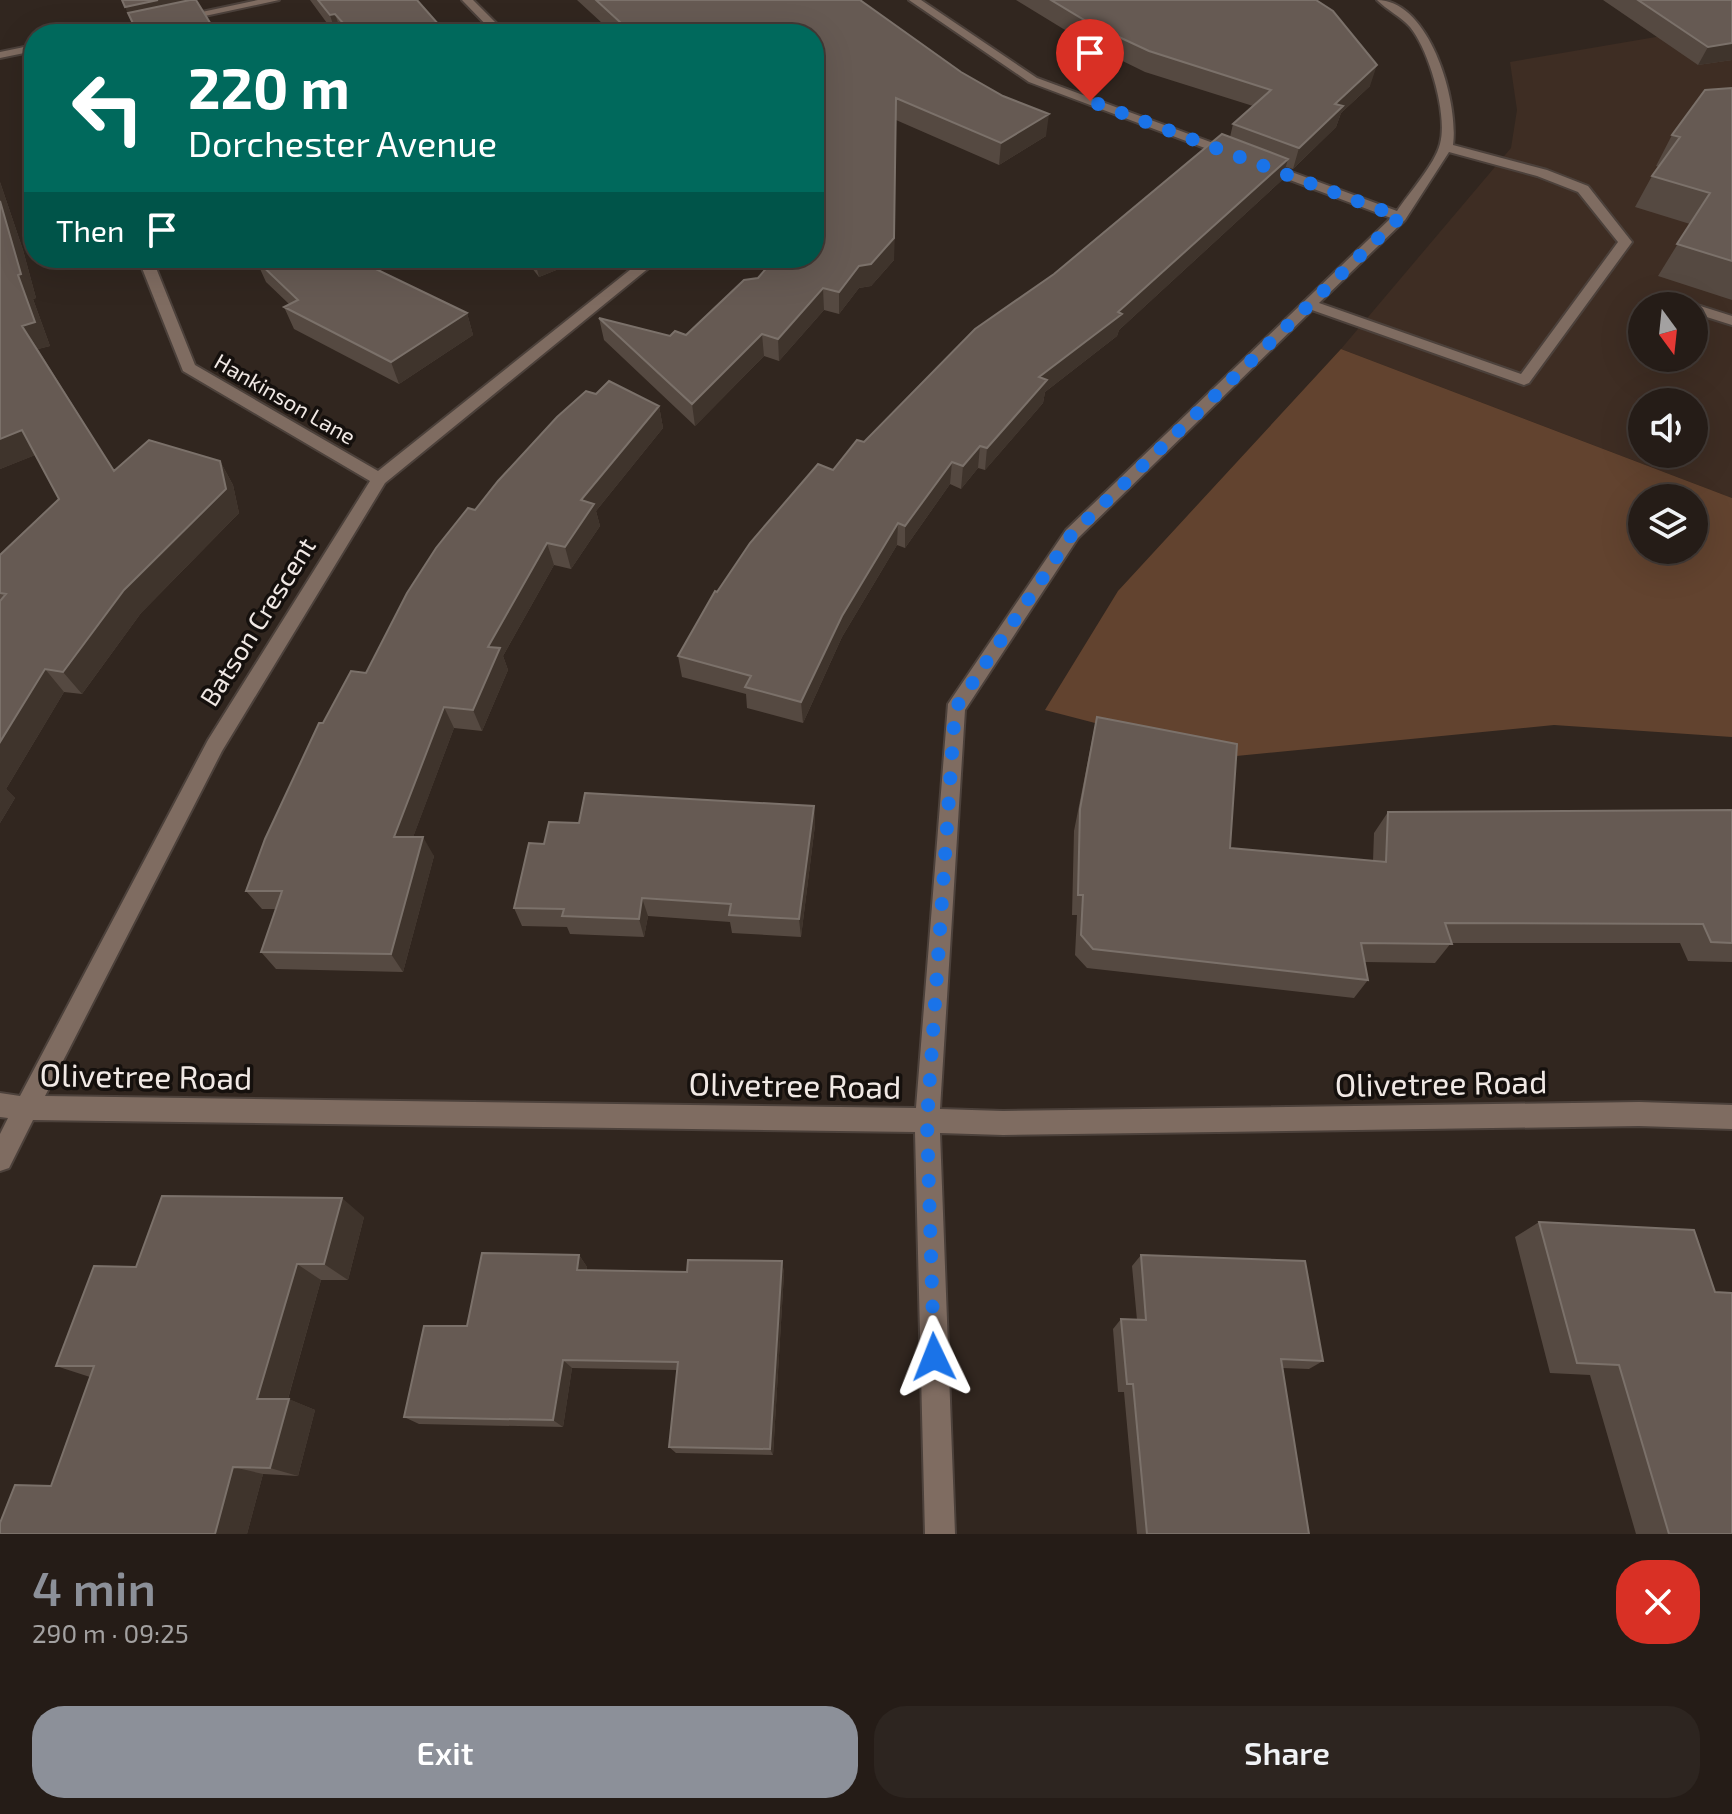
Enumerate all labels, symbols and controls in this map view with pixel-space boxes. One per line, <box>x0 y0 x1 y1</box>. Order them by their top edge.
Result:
pin <box>1056 19 1124 101</box>
icon: arrive <box>1068 31 1112 75</box>
text: 220 m <box>188 53 350 120</box>
icon: left <box>56 56 160 160</box>
text: Dorchester Avenue <box>188 121 497 164</box>
icon: arrive <box>140 208 184 252</box>
text: Then <box>56 212 124 248</box>
north arrow <box>1628 292 1708 372</box>
map controls <box>1628 292 1708 564</box>
street label: Hankinson Lane <box>210 347 361 449</box>
button: sound <box>1628 388 1708 468</box>
button: layers <box>1628 484 1708 564</box>
street label: Batson Crescent <box>193 531 321 711</box>
street label: Olivetree Road <box>39 1054 253 1096</box>
street label: Olivetree Road <box>1334 1061 1548 1103</box>
street label: Olivetree Road <box>688 1063 902 1105</box>
position arrow <box>892 1315 976 1399</box>
text: 4 min <box>32 1558 156 1616</box>
button: close <box>1616 1560 1700 1644</box>
text: 290 m · 09:25 <box>32 1617 189 1648</box>
button: Exit <box>32 1706 858 1798</box>
button: Share <box>874 1706 1700 1798</box>

